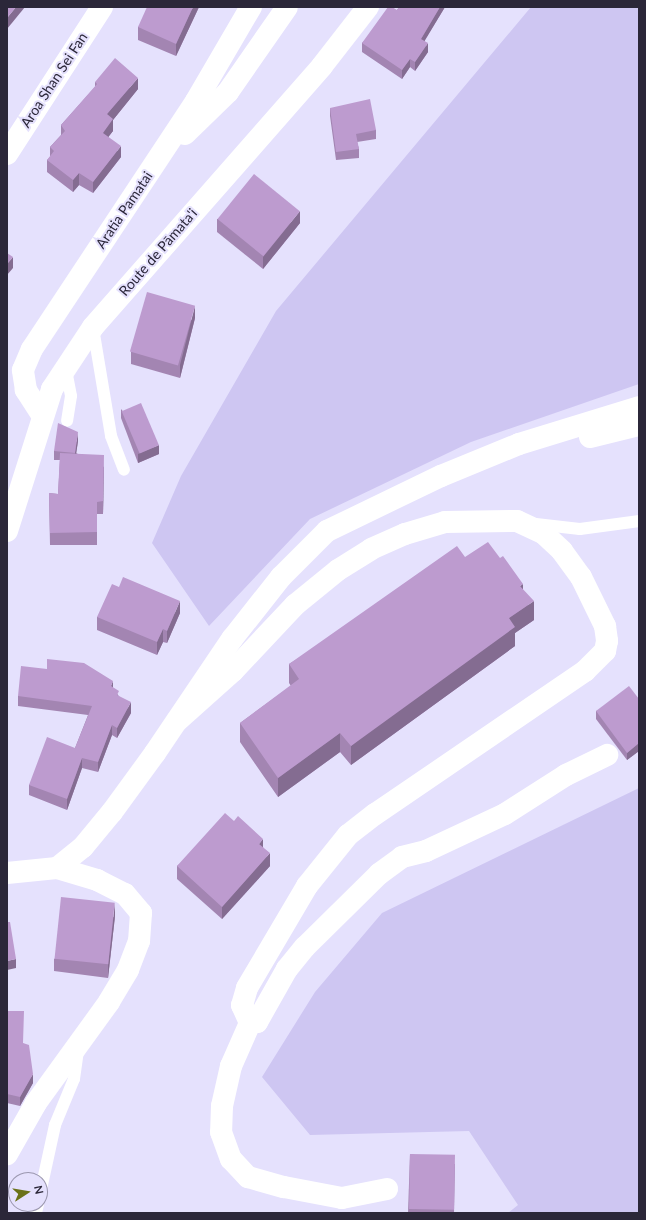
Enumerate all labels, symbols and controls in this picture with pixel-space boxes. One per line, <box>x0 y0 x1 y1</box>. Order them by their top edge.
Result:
street label: Aroa Shan Sei Fan <box>17 29 91 131</box>
street label: Aratia Pamatai <box>92 168 156 252</box>
street label: Route de Pāmata'i <box>115 205 201 299</box>
north arrow <box>8 1172 48 1212</box>
text: N <box>32 1184 46 1195</box>

